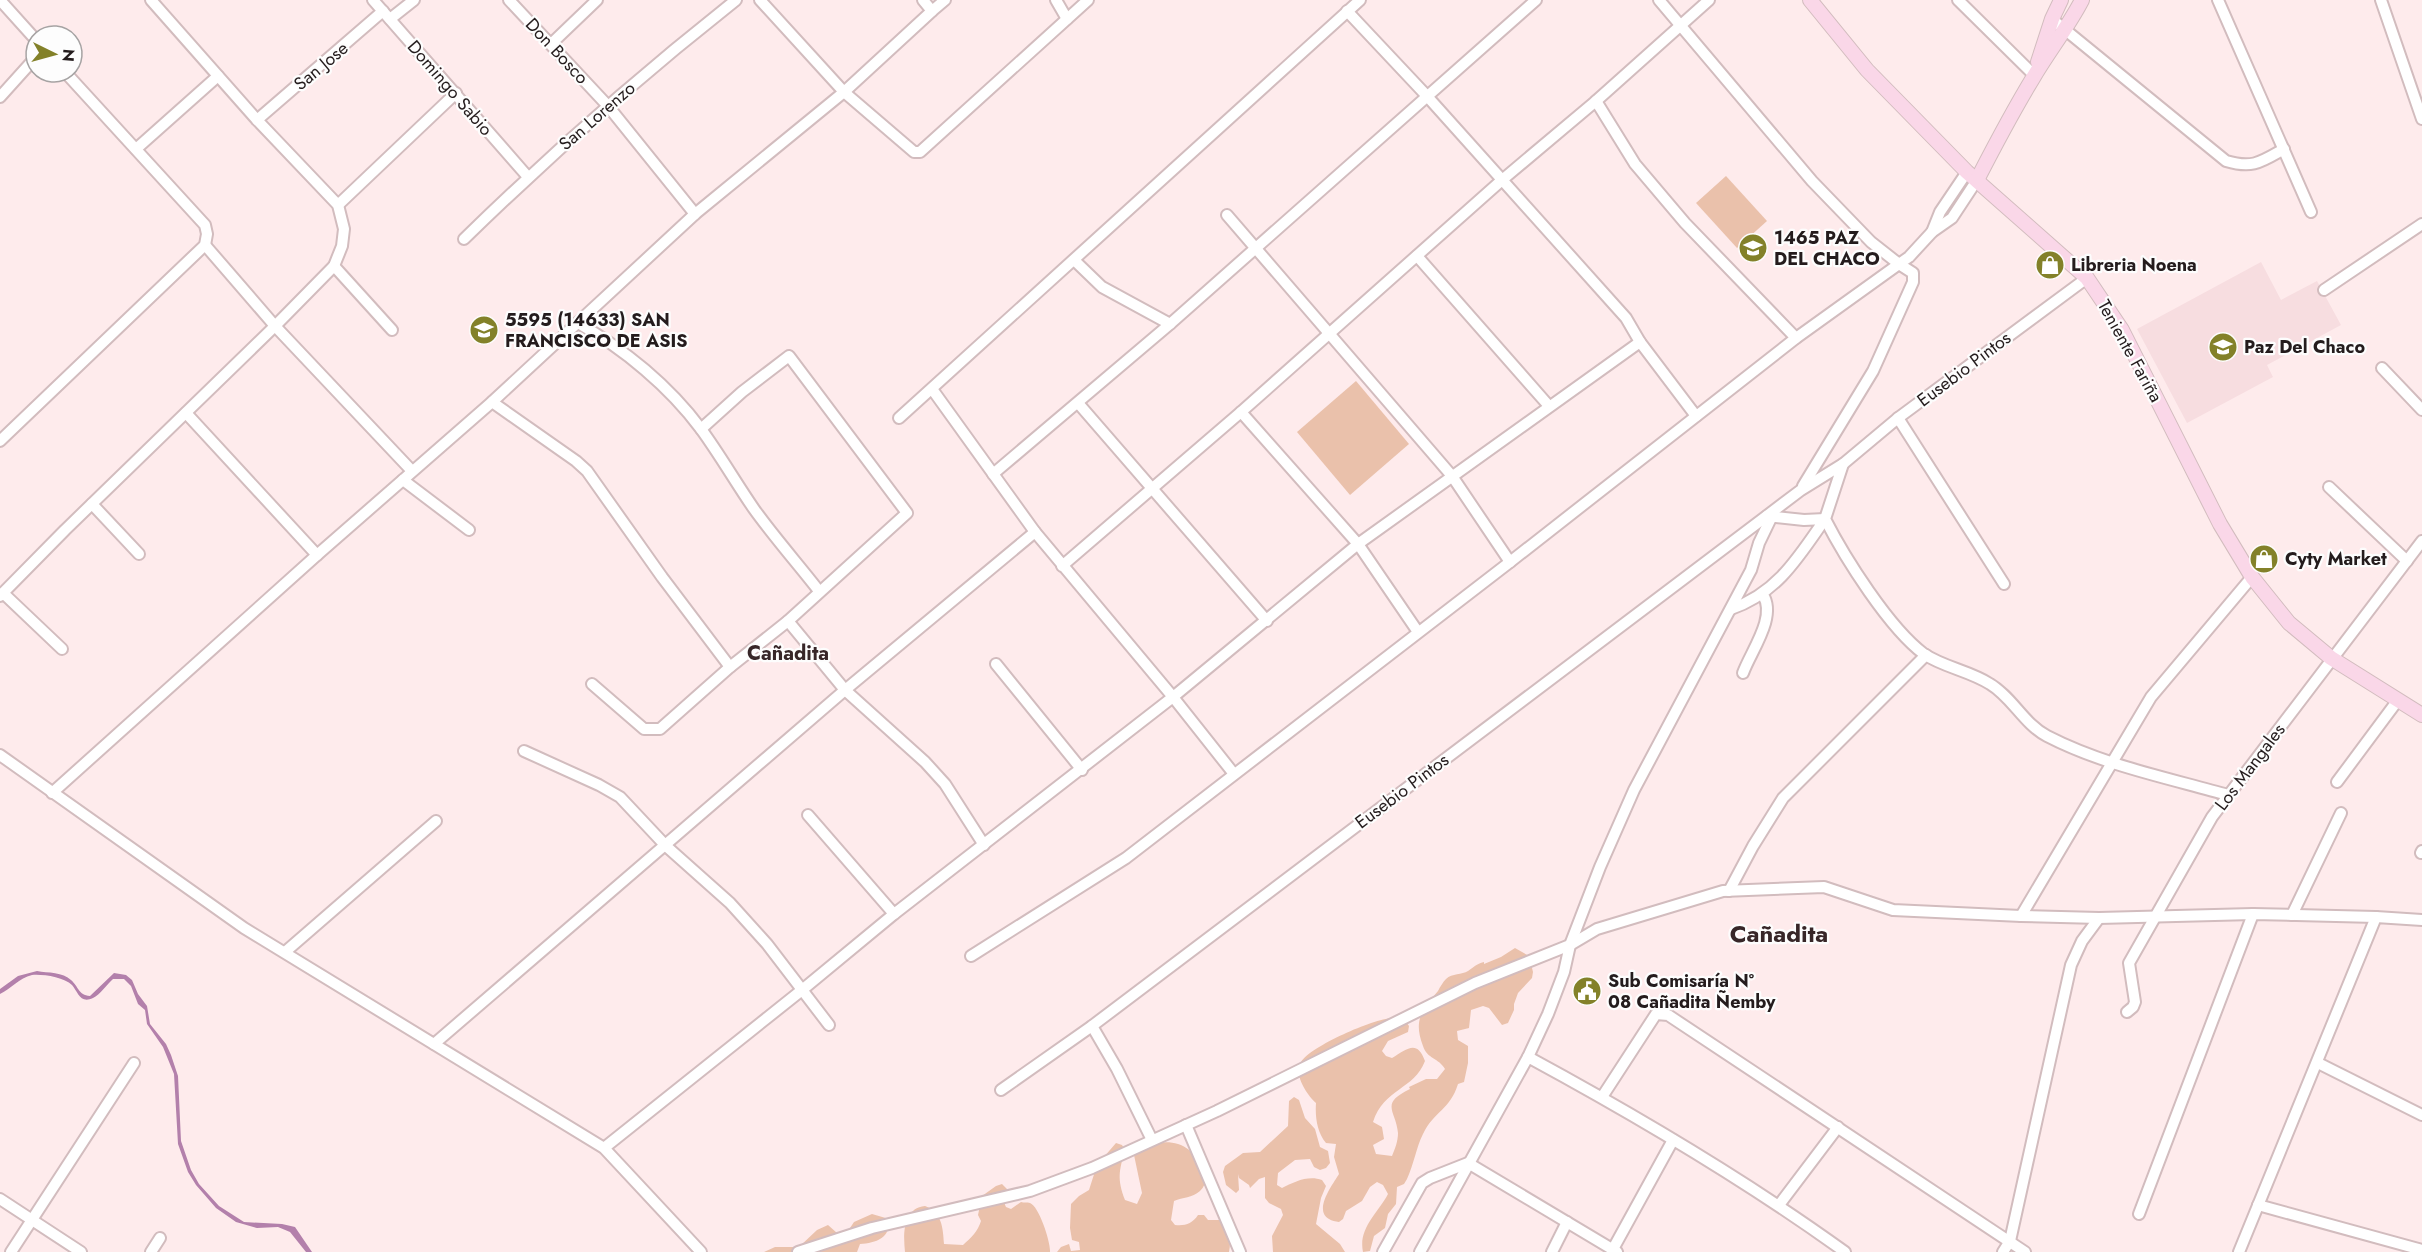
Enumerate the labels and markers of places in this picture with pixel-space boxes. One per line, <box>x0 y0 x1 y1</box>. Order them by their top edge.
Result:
place label: 1465 PAZ DEL CHACO <box>1774 225 1880 272</box>
school or university icon: 1465 PAZ DEL CHACO <box>1737 232 1769 264</box>
shop icon: Libreria Noena <box>2034 249 2066 281</box>
place label: Libreria Noena <box>2071 252 2197 278</box>
place label: 5595 (14633) SAN FRANCISCO DE ASIS <box>505 307 687 354</box>
school or university icon: 5595 (14633) SAN FRANCISCO DE ASIS <box>468 314 500 346</box>
school or university icon: Paz Del Chaco <box>2207 331 2239 363</box>
place label: Paz Del Chaco <box>2244 334 2365 360</box>
shop icon: Cyty Market <box>2248 543 2280 575</box>
place label: Cyty Market <box>2285 546 2387 572</box>
place label: Sub Comisaría N° 08 Cañadita Ñemby <box>1608 968 1776 1015</box>
public building icon: Sub Comisaría N° 08 Cañadita Ñemby <box>1571 975 1603 1007</box>

